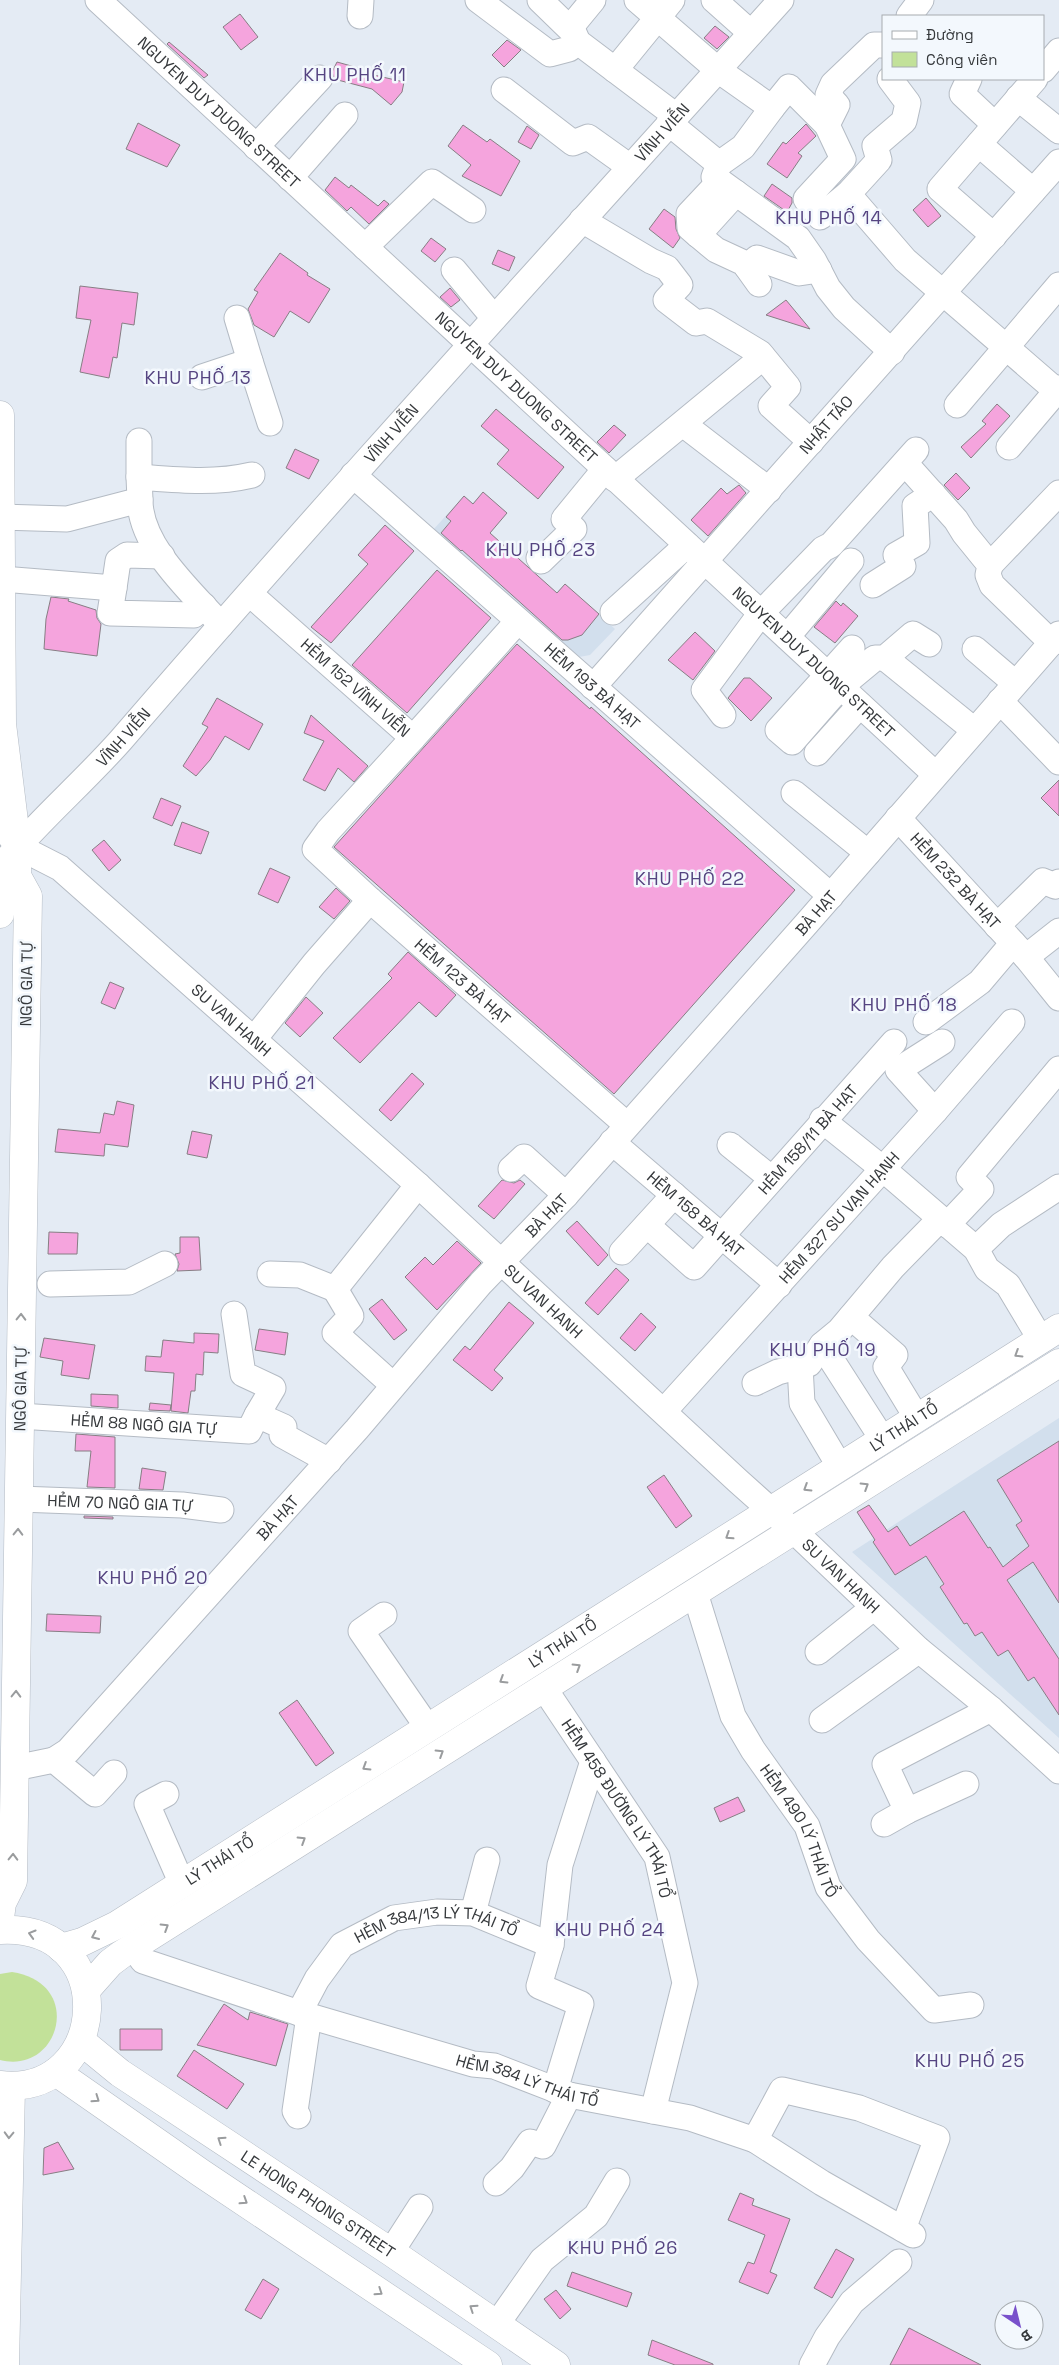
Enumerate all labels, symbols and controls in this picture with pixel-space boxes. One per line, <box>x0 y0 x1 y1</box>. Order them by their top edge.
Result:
legend <box>882 15 1044 80</box>
text: Đường <box>926 25 974 44</box>
street label: NGUYEN DUY DUONG STREET <box>133 32 304 193</box>
text: Công viên <box>926 50 997 69</box>
district label: KHU PHỐ 11 <box>303 63 407 86</box>
street label: VĨNH VIỄN <box>630 99 694 167</box>
district label: KHU PHỐ 14 <box>775 206 883 229</box>
street label: NGUYEN DUY DUONG STREET <box>430 307 602 468</box>
district label: KHU PHỐ 13 <box>144 366 252 389</box>
street label: NHẬT TẢO <box>795 391 858 459</box>
street label: VĨNH VIỄN <box>359 400 423 468</box>
district label: KHU PHỐ 23 <box>486 538 596 561</box>
street label: NGUYEN DUY DUONG STREET <box>728 582 899 743</box>
street label: HẺM 152 VĨNH VIỄN <box>296 634 415 742</box>
street label: HẺM 193 BÀ HẠT <box>540 638 644 734</box>
street label: VĨNH VIỄN <box>92 703 155 772</box>
street label: HẺM 232 BÀ HẠT <box>906 828 1005 934</box>
district label: KHU PHỐ 22 <box>635 867 745 890</box>
street label: BÀ HẠT <box>791 886 842 940</box>
street label: HẺM 123 BÀ HẠT <box>410 934 515 1029</box>
street label: NGÔ GIA TỰ <box>15 941 38 1027</box>
street label: SU VAN HANH <box>187 979 276 1061</box>
district label: KHU PHỐ 18 <box>850 993 958 1016</box>
district label: KHU PHỐ 21 <box>208 1071 316 1094</box>
street label: HẺM 158/11 BÀ HẠT <box>753 1080 862 1199</box>
street label: HẺM 327 SƯ VẠN HẠNH <box>774 1147 904 1288</box>
street label: HẺM 158 BÀ HẠT <box>642 1167 748 1261</box>
street label: BÀ HẠT <box>521 1189 573 1242</box>
street label: SU VAN HANH <box>499 1260 587 1343</box>
one-way arrow <box>16 1312 26 1320</box>
district label: KHU PHỐ 19 <box>769 1338 877 1361</box>
street label: NGÔ GIA TỰ <box>9 1346 32 1432</box>
one-way arrow <box>1014 1348 1023 1358</box>
street label: LÝ THÁI TỔ <box>866 1397 942 1456</box>
street label: HẺM 88 NGÔ GIA TỰ <box>70 1409 218 1440</box>
one-way arrow <box>803 1482 812 1491</box>
one-way arrow <box>859 1482 868 1492</box>
street label: HẺM 70 NGÔ GIA TỰ <box>47 1490 195 1517</box>
street label: BÀ HẠT <box>252 1491 303 1545</box>
one-way arrow <box>13 1527 23 1535</box>
one-way arrow <box>725 1530 734 1540</box>
street label: SU VAN HANH <box>797 1534 884 1618</box>
district label: KHU PHỐ 20 <box>97 1566 209 1589</box>
street label: LÝ THÁI TỔ <box>524 1613 601 1673</box>
one-way arrow <box>572 1664 581 1673</box>
one-way arrow <box>500 1674 509 1683</box>
one-way arrow <box>11 1690 21 1698</box>
street label: HẺM 458 ĐƯỜNG LÝ THÁI TỔ <box>556 1715 677 1900</box>
one-way arrow <box>434 1750 443 1760</box>
street label: HẺM 490 LÝ THÁI TỔ <box>755 1760 843 1902</box>
one-way arrow <box>363 1761 372 1770</box>
street label: LÝ THÁI TỔ <box>181 1830 258 1890</box>
one-way arrow <box>297 1837 306 1846</box>
one-way arrow <box>8 1852 18 1860</box>
street label: HẺM 384/13 LÝ THÁI TỔ <box>351 1902 521 1948</box>
district label: KHU PHỐ 24 <box>555 1918 665 1941</box>
one-way arrow <box>160 1924 169 1934</box>
one-way arrow <box>28 1929 37 1939</box>
one-way arrow <box>91 1930 100 1941</box>
district label: KHU PHỐ 25 <box>915 2049 1025 2072</box>
street label: HẺM 384 LÝ THÁI TỔ <box>453 2050 600 2111</box>
one-way arrow <box>91 2093 100 2102</box>
one-way arrow <box>4 2132 15 2140</box>
one-way arrow <box>217 2137 226 2146</box>
street label: LE HONG PHONG STREET <box>237 2146 399 2263</box>
one-way arrow <box>239 2195 248 2204</box>
district label: KHU PHỐ 26 <box>568 2236 678 2259</box>
one-way arrow <box>374 2286 383 2295</box>
north arrow <box>994 2300 1044 2350</box>
one-way arrow <box>469 2304 478 2314</box>
text: B <box>1017 2326 1035 2346</box>

